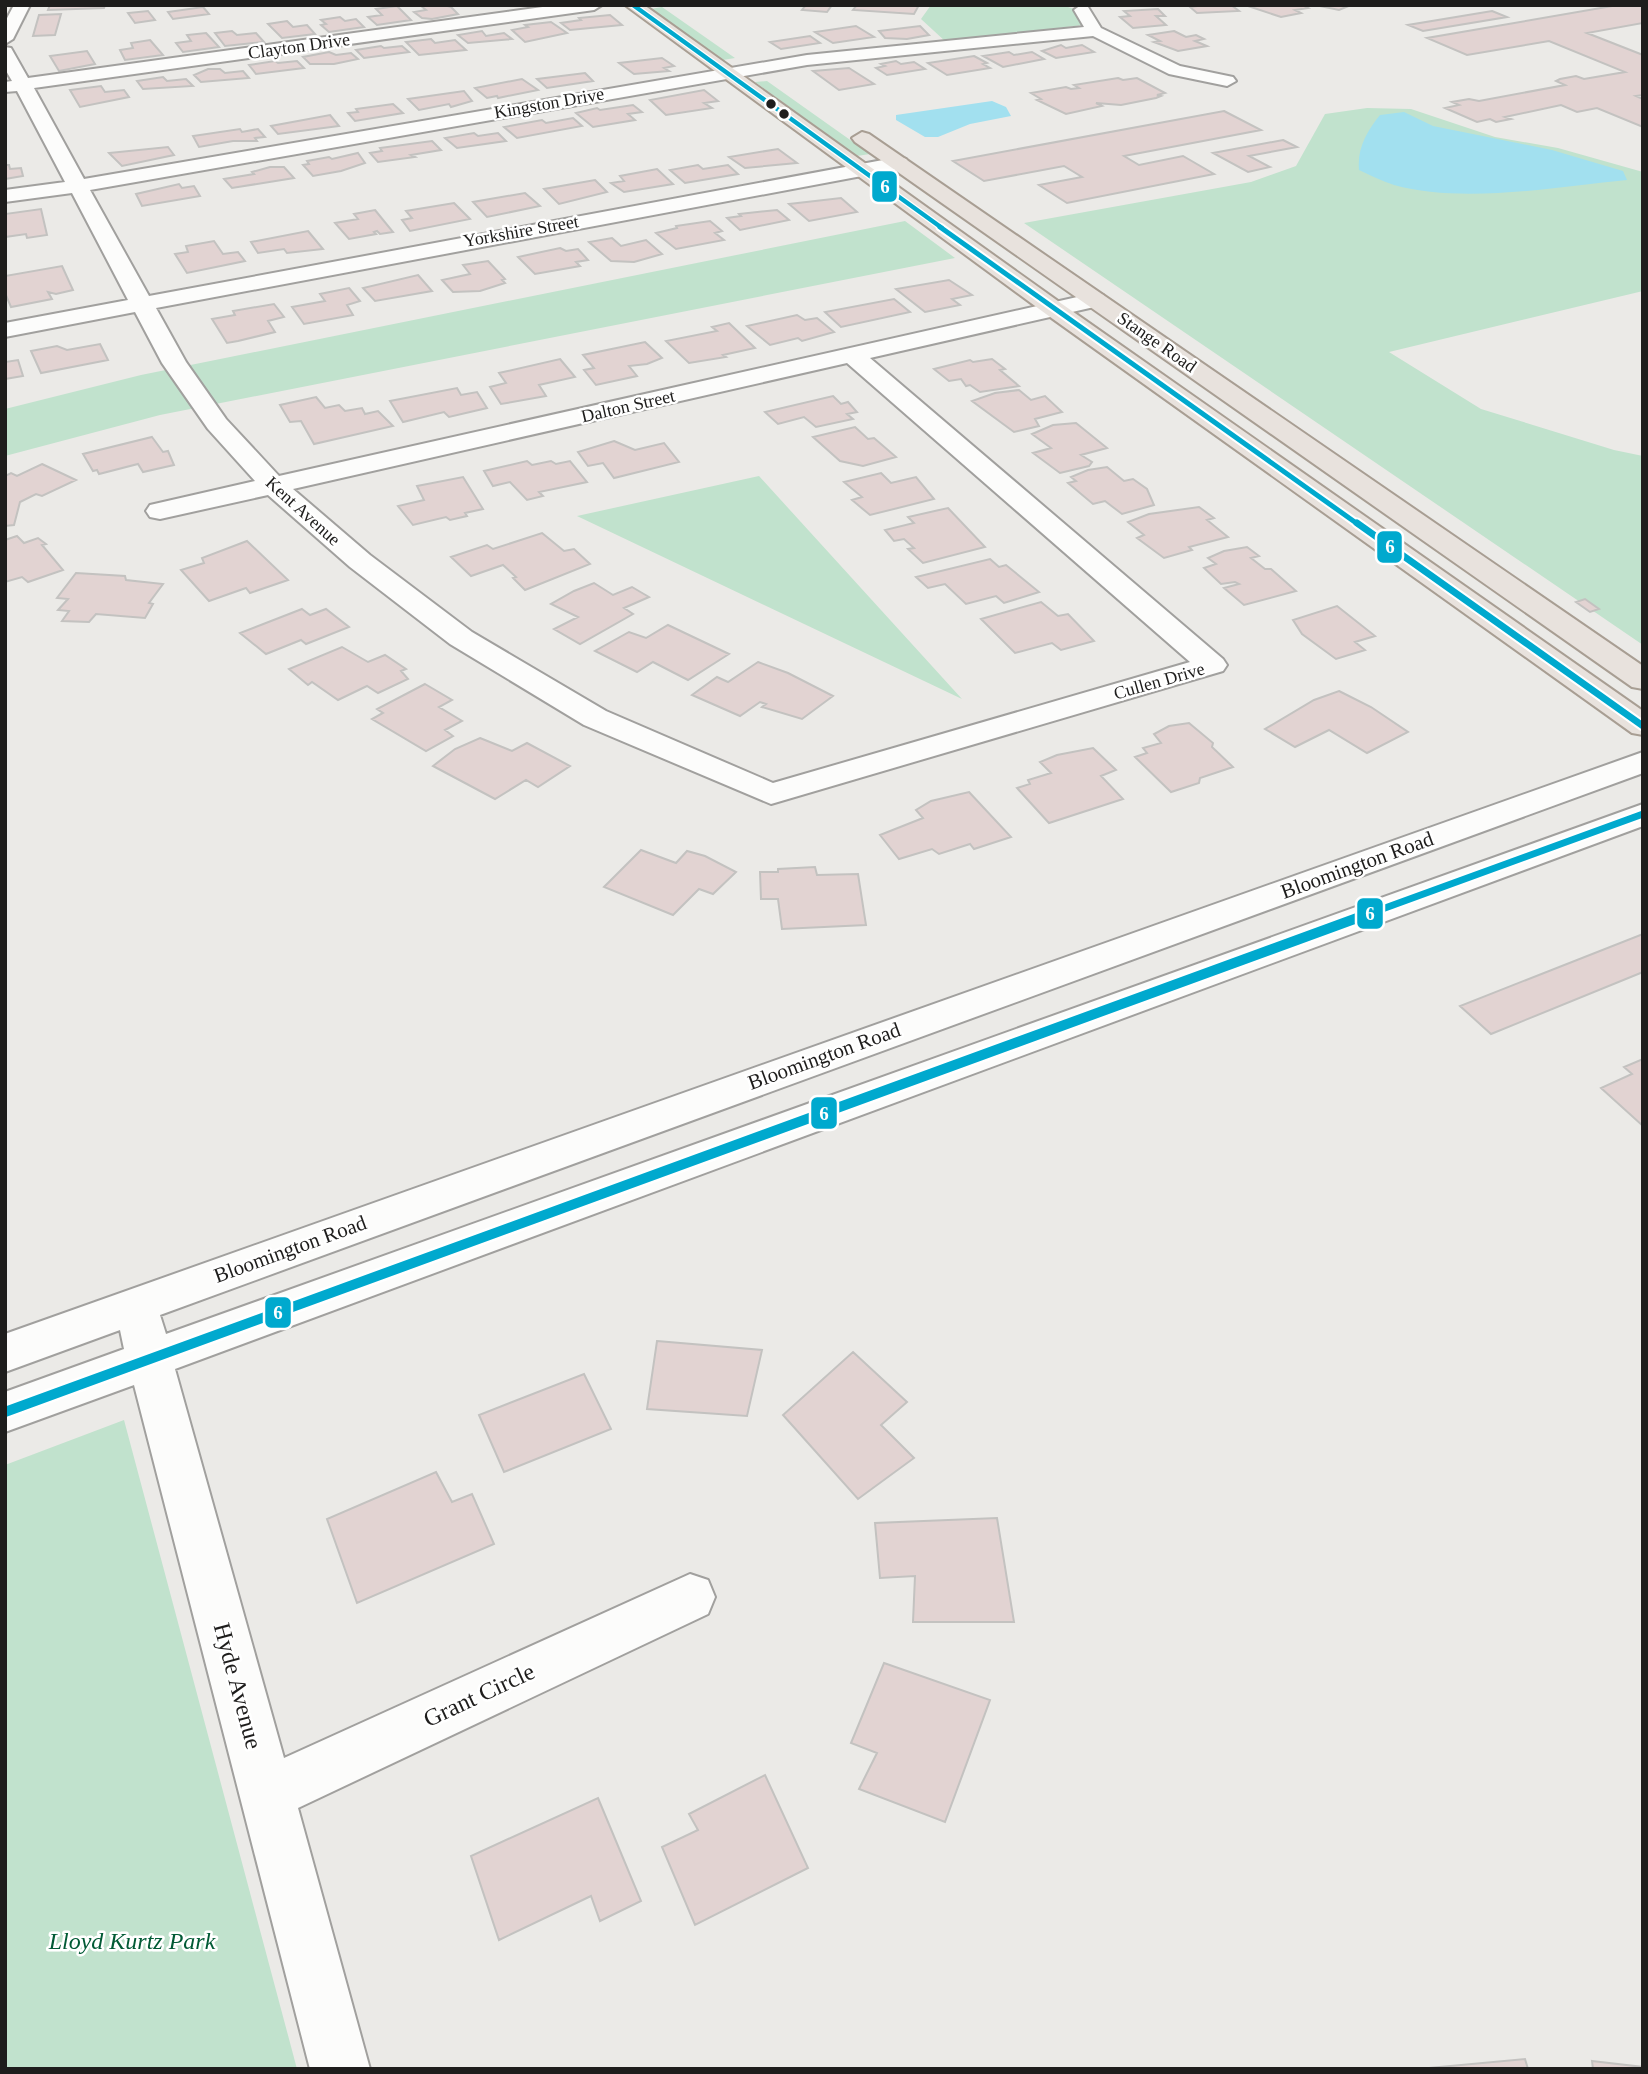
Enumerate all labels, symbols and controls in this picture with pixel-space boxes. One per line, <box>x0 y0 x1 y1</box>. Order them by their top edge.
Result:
street label: Clayton Drive <box>247 29 351 63</box>
street label: Kingston Drive <box>492 83 606 123</box>
unlabelled marker <box>764 97 778 111</box>
unlabelled marker <box>777 107 791 121</box>
line badge: 6 <box>871 170 898 203</box>
text: 6 <box>880 176 890 197</box>
street label: Yorkshire Street <box>462 211 580 251</box>
street label: Stange Road <box>1114 308 1200 376</box>
street label: Dalton Street <box>579 386 677 426</box>
street label: Kent Avenue <box>262 472 344 550</box>
line badge: 6 <box>1376 530 1403 564</box>
text: 6 <box>1385 536 1395 557</box>
street label: Cullen Drive <box>1111 659 1207 703</box>
street label: Bloomington Road <box>1278 826 1437 904</box>
line badge: 6 <box>1356 897 1384 930</box>
text: 6 <box>1365 903 1375 924</box>
street label: Bloomington Road <box>745 1017 904 1095</box>
line badge: 6 <box>810 1096 838 1130</box>
text: 6 <box>819 1103 829 1124</box>
street label: Bloomington Road <box>211 1210 370 1288</box>
line badge: 6 <box>264 1296 292 1329</box>
text: 6 <box>273 1302 283 1323</box>
street label: Hyde Avenue <box>209 1620 267 1752</box>
street label: Grant Circle <box>419 1658 539 1732</box>
park label: Lloyd Kurtz Park <box>48 1928 216 1954</box>

